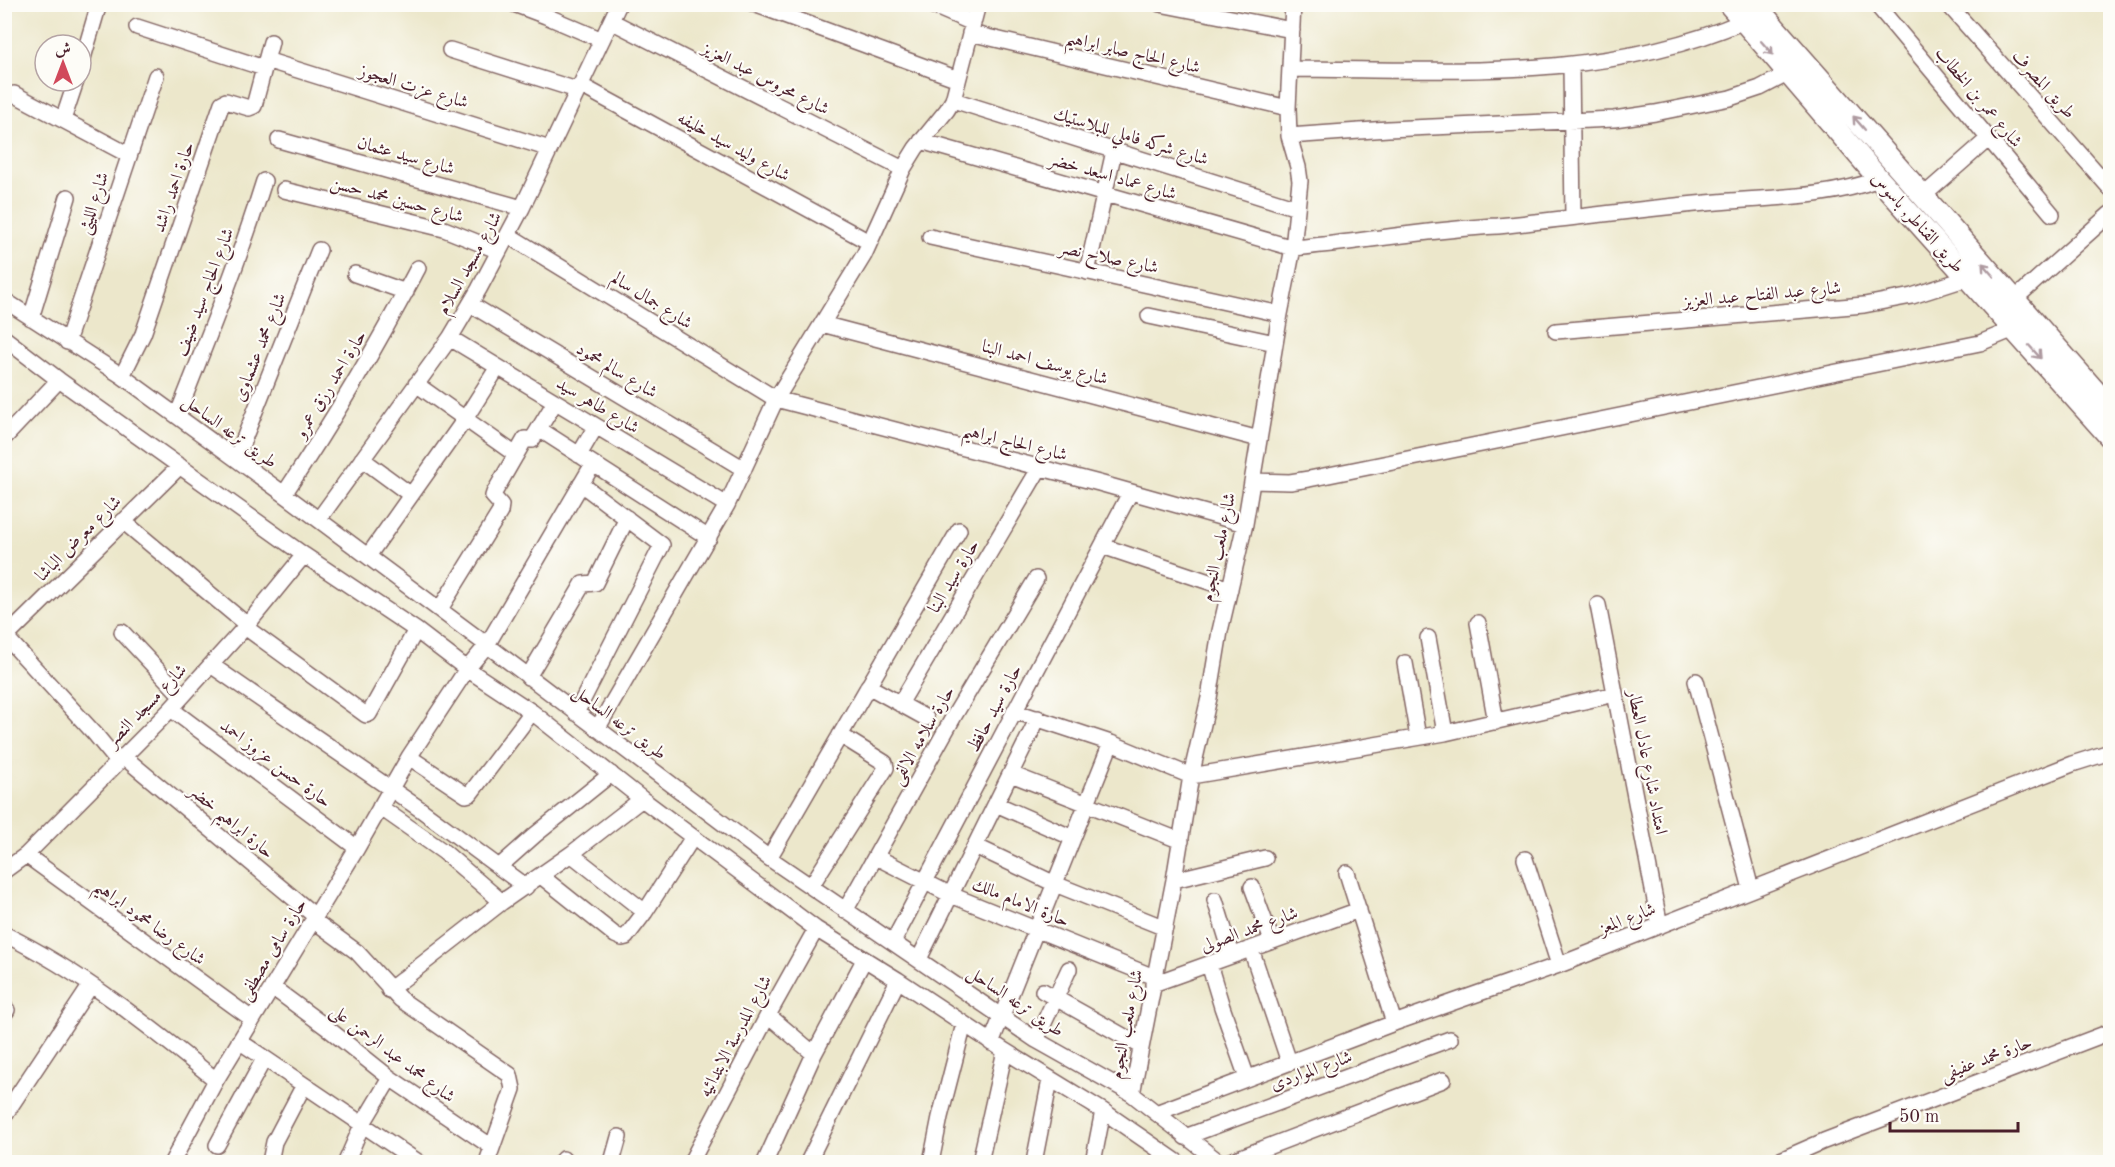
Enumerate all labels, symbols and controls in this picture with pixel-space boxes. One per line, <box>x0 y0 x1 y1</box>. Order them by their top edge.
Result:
street label: شارع الحاج صابر ابراهيم <box>1062 29 1202 85</box>
north arrow <box>33 33 93 93</box>
street label: شارع محروس عبد العزيز <box>695 38 832 123</box>
one-way arrow <box>1760 40 1774 55</box>
text: ش <box>55 42 71 58</box>
street label: شارع عمر بن الخطاب <box>1927 44 2025 154</box>
street label: طريق المصرف <box>2007 47 2078 124</box>
street label: شارع عزت العجوز <box>354 61 470 117</box>
street label: شارع شركه فاملي للبلاستيك <box>1049 102 1211 176</box>
street label: شارع وليد سيد خليفه <box>672 109 793 189</box>
one-way arrow <box>1852 116 1866 131</box>
street label: شارع سيد عثمان <box>354 134 456 183</box>
street label: حارة احمد راشد <box>150 140 199 235</box>
street label: شارع عماد اسعد خضر <box>1044 150 1178 209</box>
street label: طريق القناطر, باسوس <box>1866 169 1967 278</box>
street label: شارع الليثى <box>75 170 117 238</box>
street label: شارع حسين محمد حسن <box>327 174 465 231</box>
street label: شارع مسجد السلام <box>434 209 511 321</box>
street label: شارع الحاج سيد ضيف <box>172 226 243 361</box>
street label: شارع صلاح نصر <box>1054 238 1160 283</box>
one-way arrow <box>1981 263 1995 278</box>
street label: شارع جمال سالم <box>605 269 695 338</box>
street label: شارع عبد الفتاح عبد العزيز <box>1680 279 1842 317</box>
street label: شارع محمد عشماوى <box>230 291 294 406</box>
street label: حارة احمد رزق عمرو <box>291 327 372 444</box>
street label: شارع يوسف احمد البنا <box>978 337 1110 393</box>
street label: شارع سالم محمود <box>570 340 660 407</box>
one-way arrow <box>2028 345 2042 360</box>
street label: شارع طاهر سيد <box>550 374 642 442</box>
street label: طريق ترعه الساحل <box>177 392 280 474</box>
street label: شارع الحاج ابراهيم <box>959 421 1069 472</box>
street label: شارع ملعب النجوم <box>1199 491 1245 605</box>
street label: شارع معرض الباشا <box>32 492 128 588</box>
street label: حارة سيد البنا <box>925 537 984 617</box>
street label: شارع مسجد النصر <box>102 661 194 755</box>
street label: حارة سيد حافظ <box>964 662 1026 755</box>
street label: طريق ترعه الساحل <box>568 682 669 766</box>
street label: حارة سلامه الالفى <box>888 683 961 789</box>
street label: امتداد شارع عادل العطار <box>1619 686 1670 837</box>
street label: حارة حسن عزوز احمد <box>215 716 334 814</box>
street label: حارة ابراهيم خضر <box>179 780 277 868</box>
street label: حارة الامام مالك <box>967 875 1072 936</box>
street label: شارع رضا محمود ابراهيم <box>86 877 208 975</box>
street label: حارة سامى مصطفى <box>236 896 313 1005</box>
street label: شارع المعز <box>1595 900 1660 943</box>
street label: شارع محمد الصولى <box>1198 904 1302 961</box>
street label: طريق ترعه الساحل <box>962 963 1067 1043</box>
street label: شارع ملعب النجوم <box>1108 968 1152 1082</box>
street label: شارع المدرسة الابتدائيه <box>696 973 780 1103</box>
street label: شارع محمد عبد الرحمن على <box>324 1001 458 1110</box>
street label: حارة محمد عفيفى <box>1938 1033 2036 1087</box>
street label: شارع المواردى <box>1268 1048 1356 1099</box>
scale bar <box>1890 1095 2018 1133</box>
text: 50 m <box>1899 1108 1939 1126</box>

